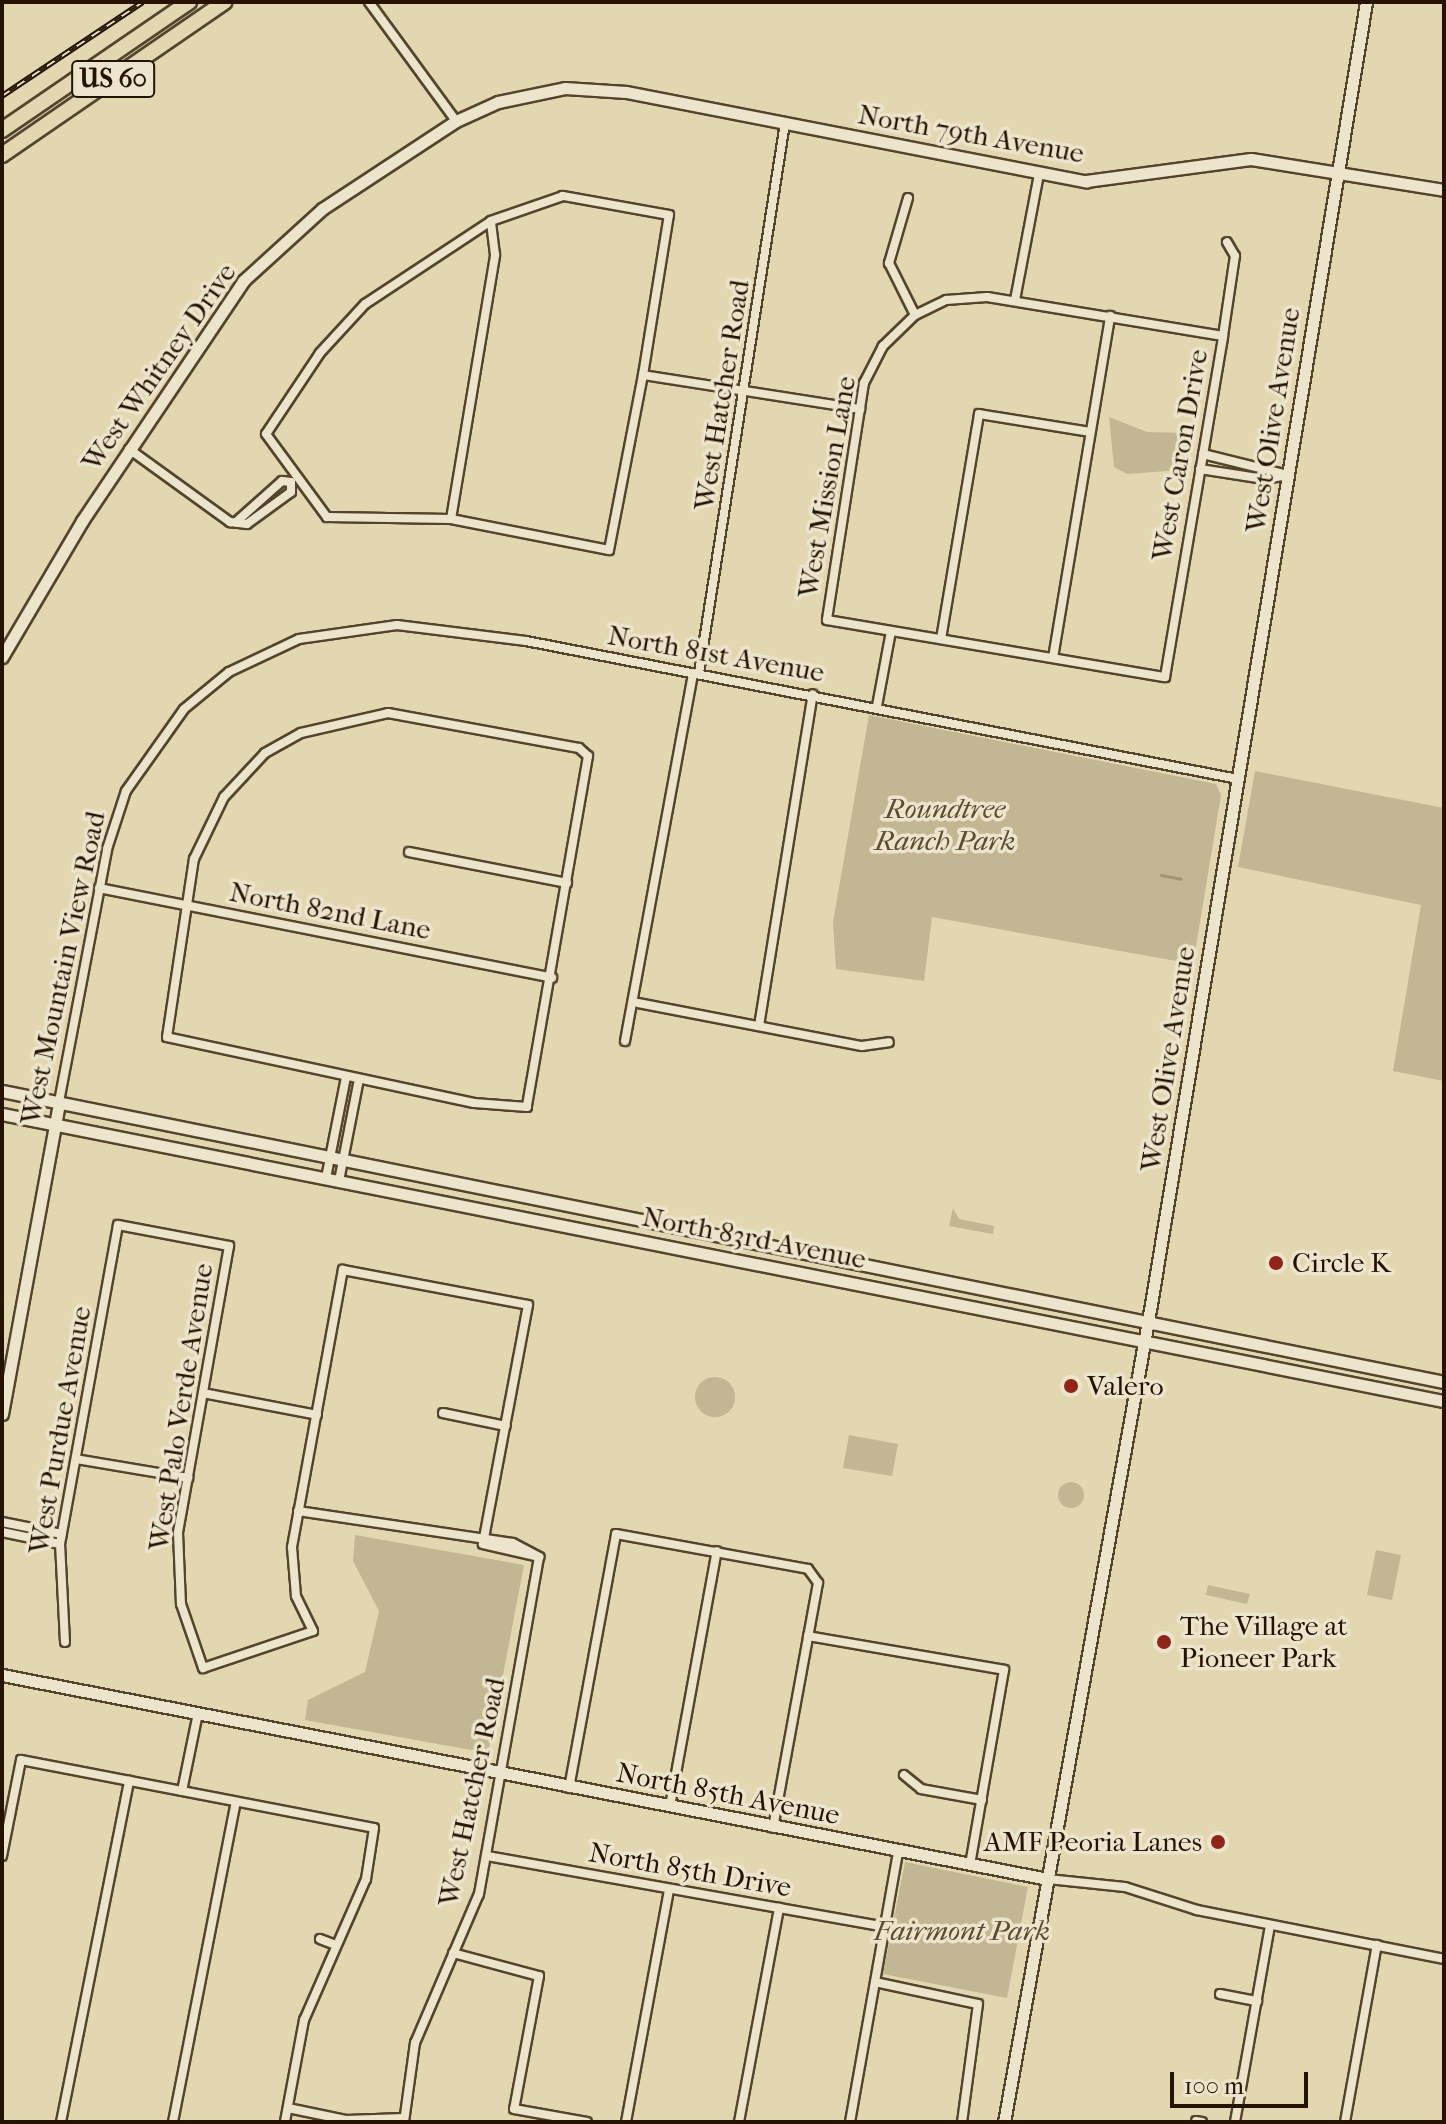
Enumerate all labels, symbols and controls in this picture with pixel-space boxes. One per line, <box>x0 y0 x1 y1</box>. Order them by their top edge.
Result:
road number: US 60 <box>71 57 155 101</box>
street label: North 79th Avenue <box>855 98 1087 170</box>
street label: West Whitney Drive <box>75 257 243 477</box>
street label: West Hatcher Road <box>687 277 757 513</box>
street label: West Olive Avenue <box>1239 305 1307 535</box>
street label: West Caron Drive <box>1145 347 1215 563</box>
street label: West Mission Lane <box>791 373 863 601</box>
street label: North 81st Avenue <box>605 618 827 690</box>
park label: Roundtree Ranch Park <box>874 792 1016 858</box>
street label: West Mountain View Road <box>13 808 113 1128</box>
street label: North 82nd Lane <box>227 875 433 947</box>
street label: West Olive Avenue <box>1134 944 1202 1174</box>
street label: North 83rd Avenue <box>639 1200 869 1276</box>
place label: Circle K <box>1292 1246 1391 1280</box>
marker: Circle K <box>1267 1254 1285 1272</box>
street label: West Palo Verde Avenue <box>142 1261 220 1553</box>
street label: West Purdue Avenue <box>22 1303 98 1557</box>
place label: Valero <box>1087 1369 1164 1403</box>
marker: Valero <box>1062 1377 1080 1395</box>
place label: The Village at Pioneer Park <box>1180 1609 1348 1675</box>
marker: The Village at Pioneer Park <box>1155 1633 1173 1651</box>
street label: West Hatcher Road <box>431 1675 513 1909</box>
street label: North 85th Avenue <box>613 1756 843 1832</box>
place label: AMF Peoria Lanes <box>984 1825 1202 1859</box>
marker: AMF Peoria Lanes <box>1209 1833 1227 1851</box>
street label: North 85th Drive <box>586 1836 794 1904</box>
park label: Fairmont Park <box>874 1914 1050 1948</box>
scale bar <box>1174 2056 1312 2106</box>
text: 100 m <box>1184 2072 1244 2100</box>

